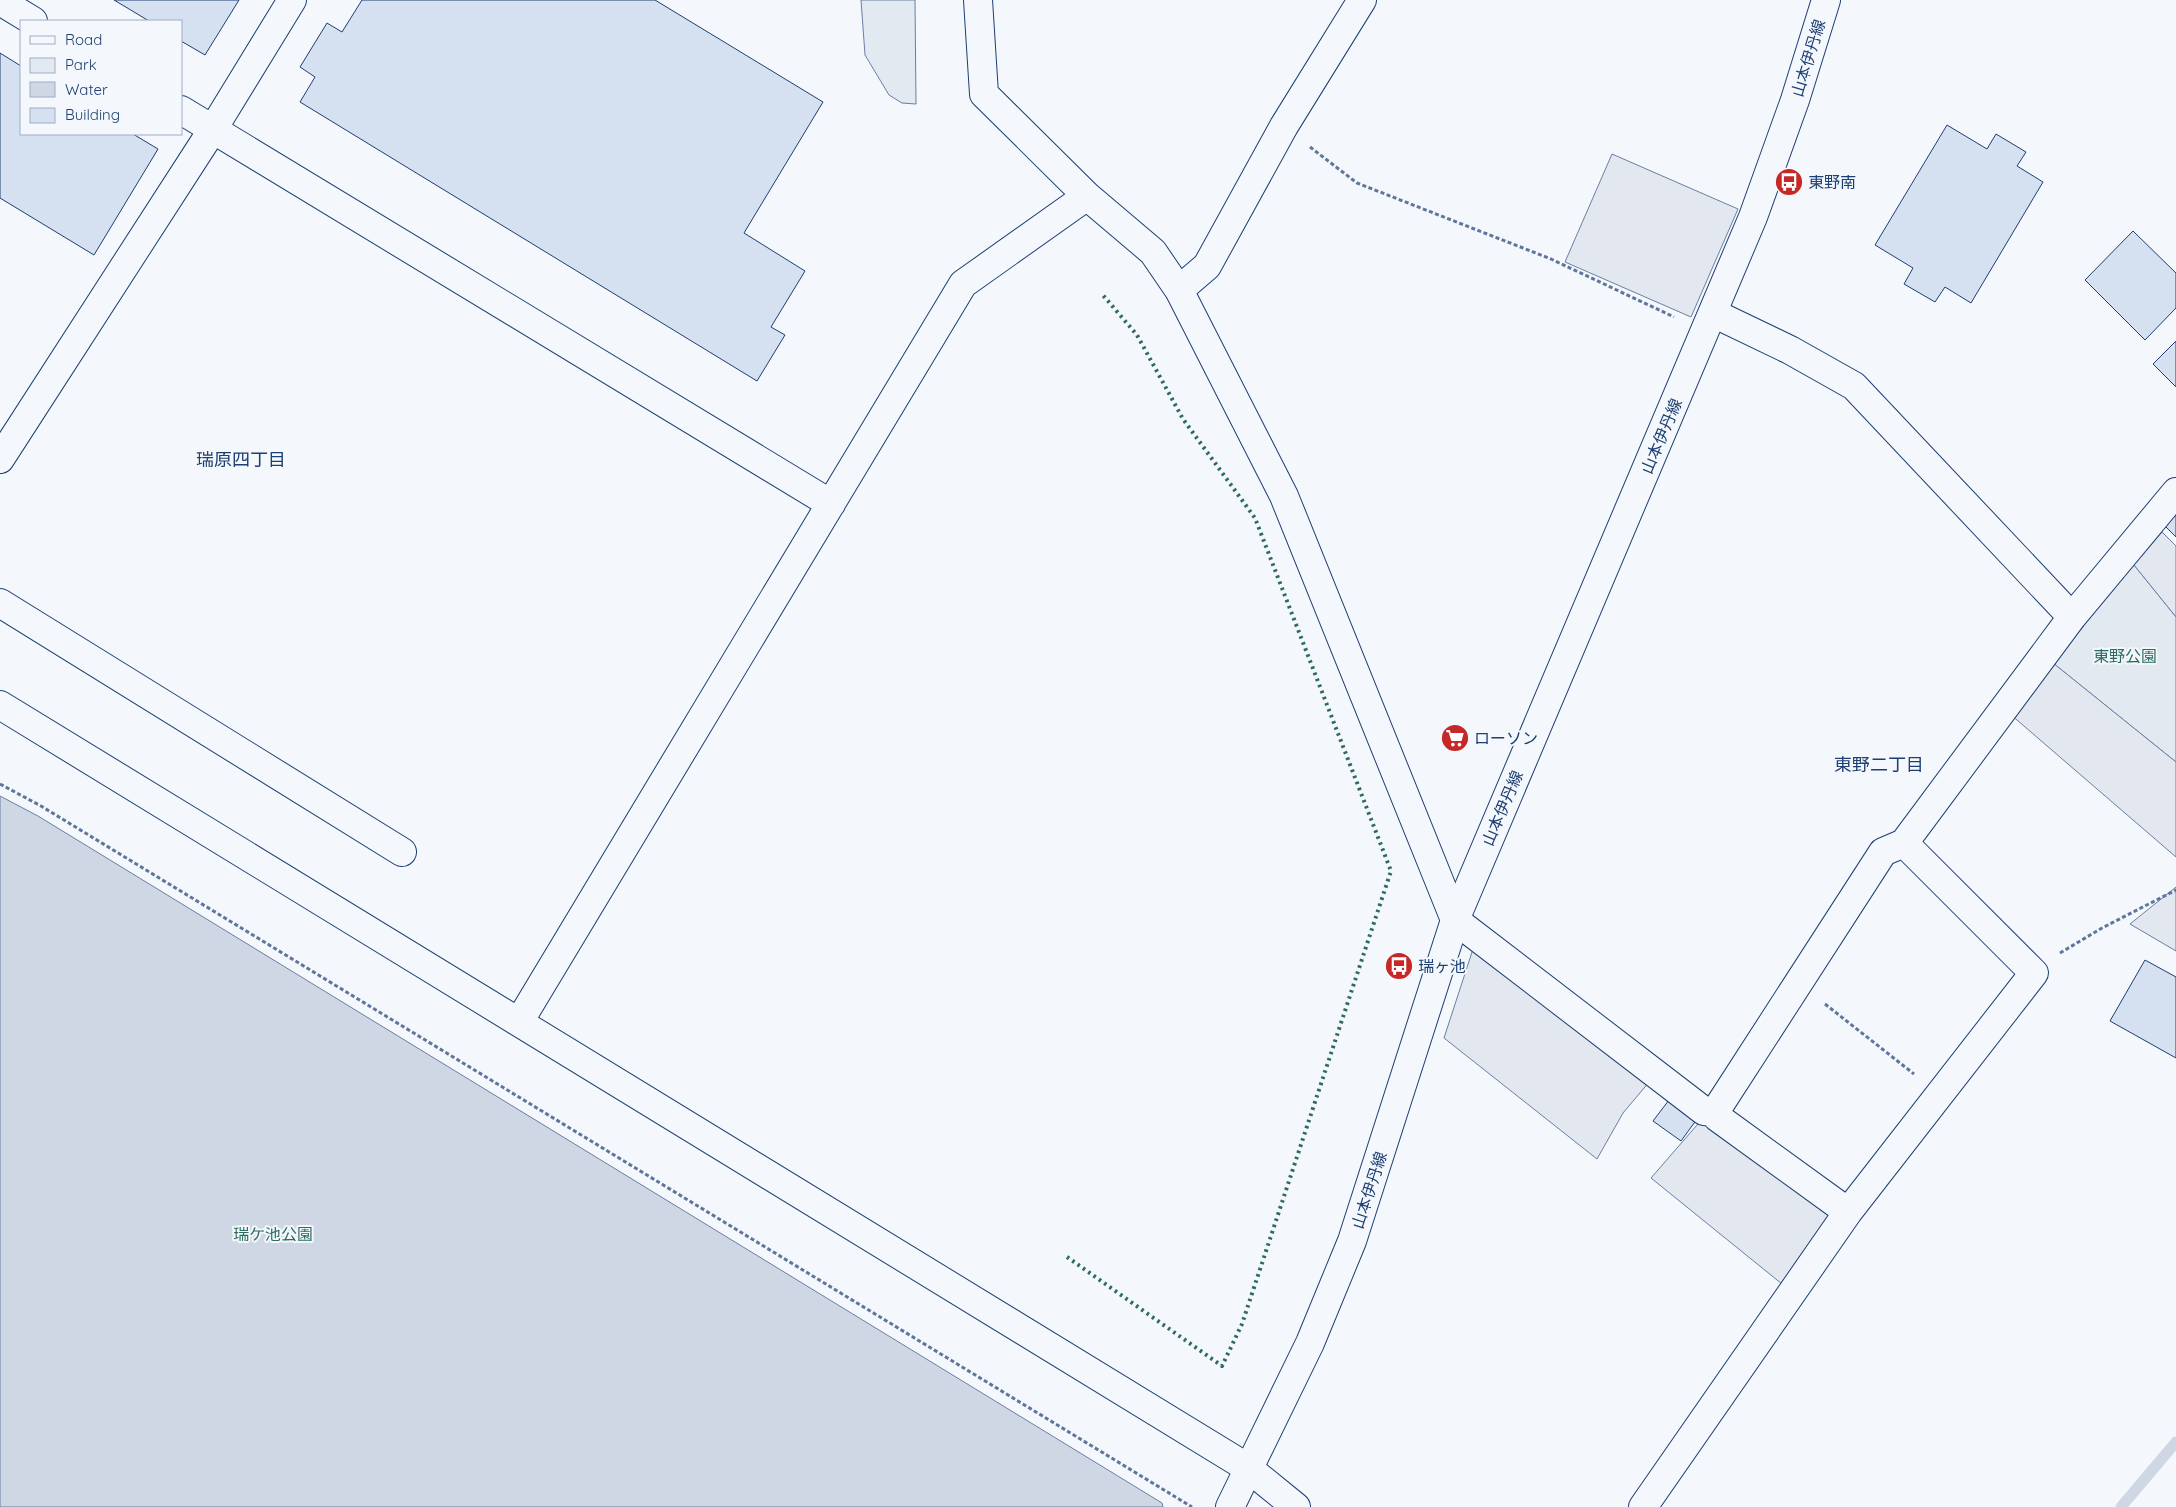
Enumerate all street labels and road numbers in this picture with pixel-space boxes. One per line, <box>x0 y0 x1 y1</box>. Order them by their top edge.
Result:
street label: 山本伊丹線 <box>1787 17 1829 99</box>
street label: 山本伊丹線 <box>1636 395 1686 477</box>
street label: 山本伊丹線 <box>1477 767 1527 849</box>
street label: 山本伊丹線 <box>1347 1149 1391 1231</box>

